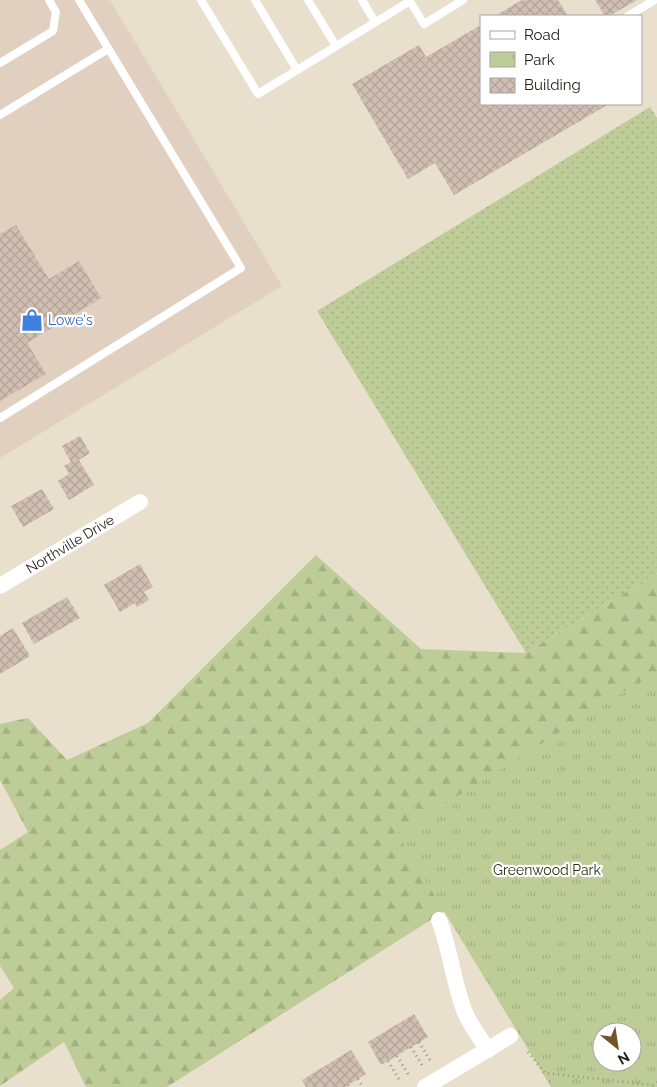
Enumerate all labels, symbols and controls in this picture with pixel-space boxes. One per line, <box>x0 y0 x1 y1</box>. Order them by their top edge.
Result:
legend <box>480 15 642 105</box>
text: Road <box>524 26 560 44</box>
text: Park <box>524 51 555 69</box>
text: Building <box>524 76 581 94</box>
shop icon: Lowe's <box>19 307 45 333</box>
place label: Lowe's <box>48 312 93 328</box>
street label: Northville Drive <box>23 511 117 577</box>
park label: Greenwood Park <box>493 862 601 878</box>
north arrow <box>592 1022 642 1072</box>
text: N <box>615 1049 632 1068</box>

